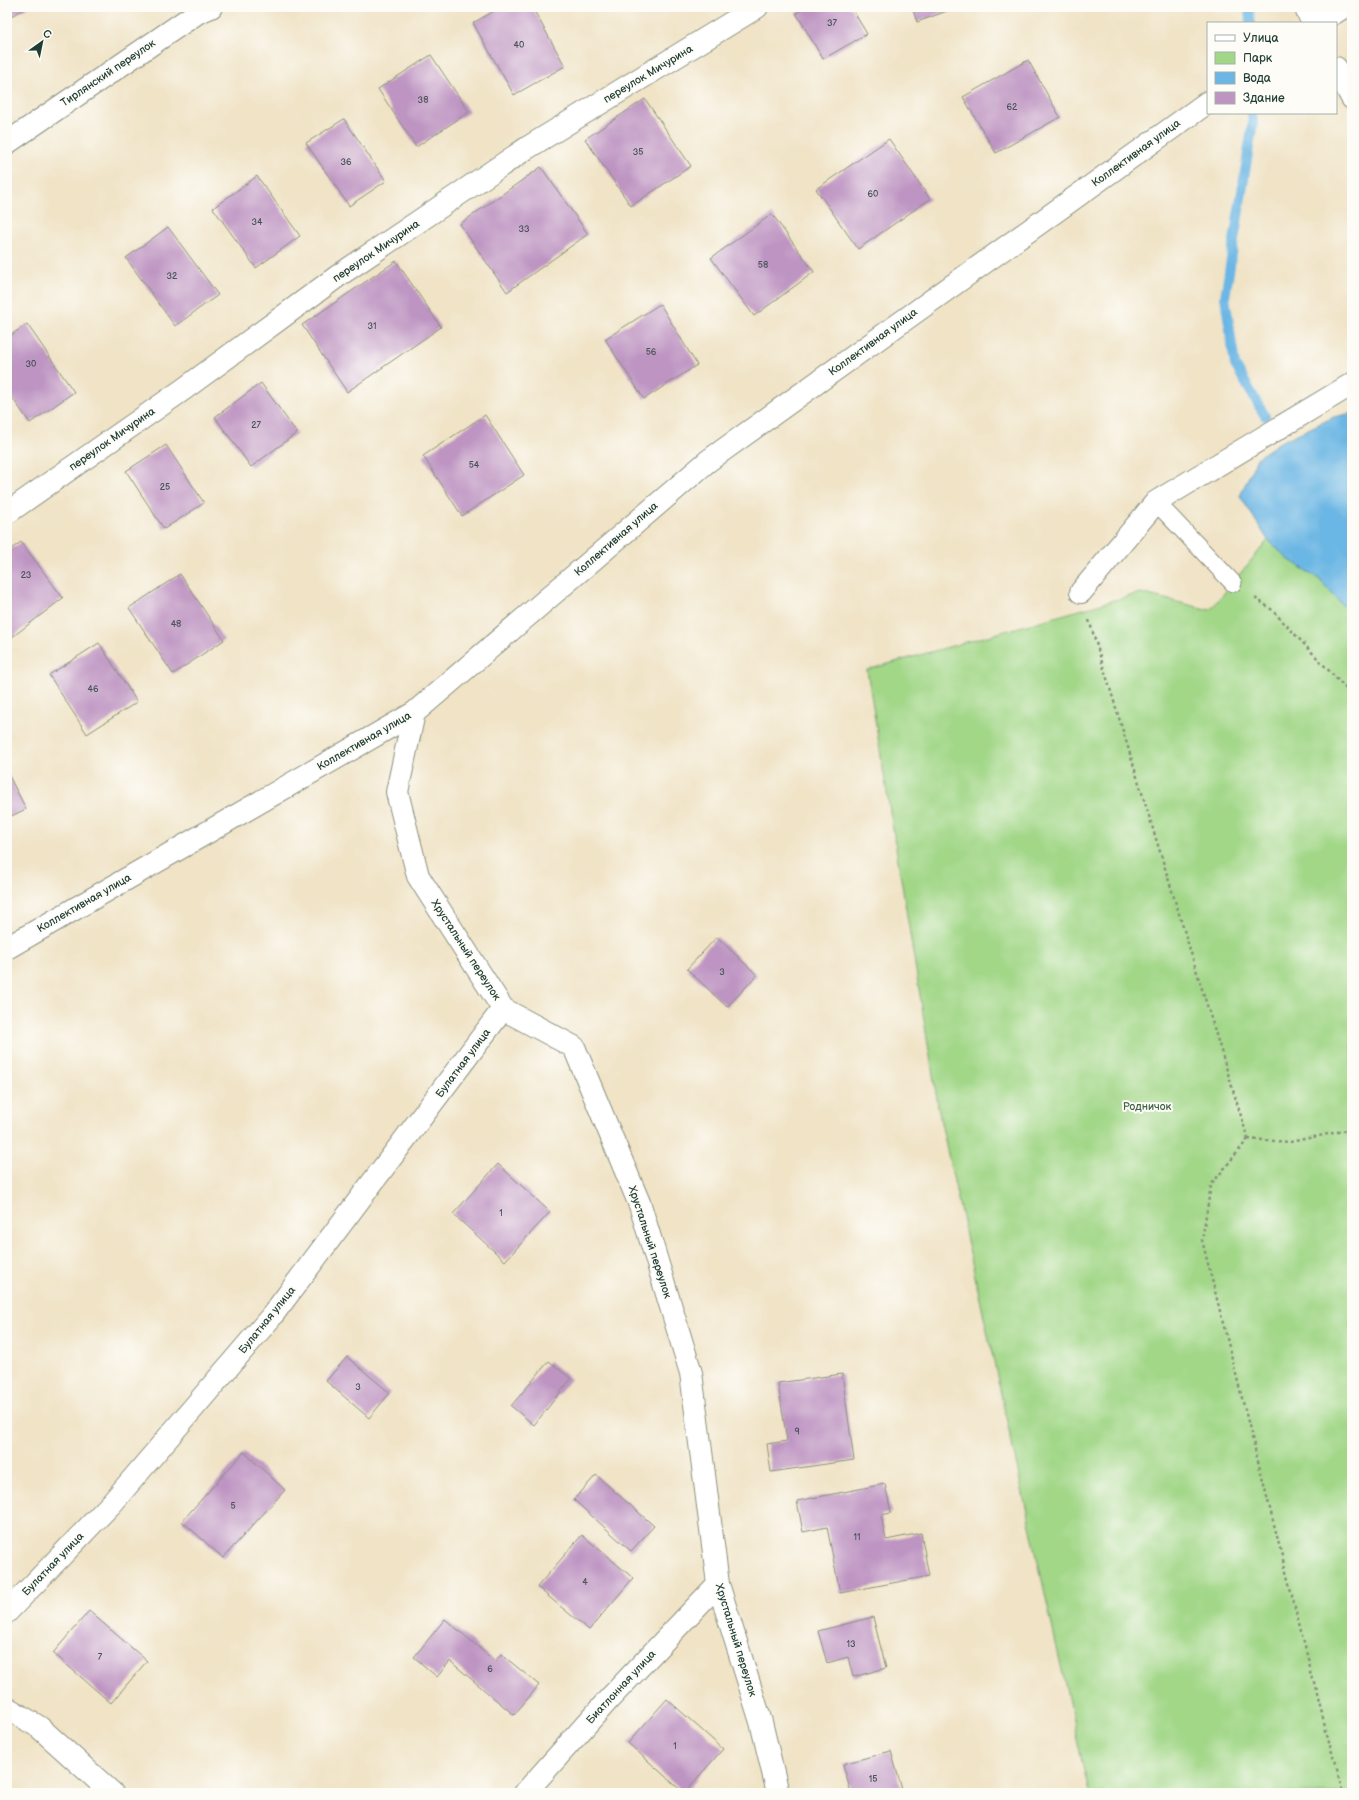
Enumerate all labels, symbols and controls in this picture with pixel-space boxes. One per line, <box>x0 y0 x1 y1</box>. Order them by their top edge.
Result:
house number: 37 <box>827 18 838 29</box>
north arrow <box>22 22 62 62</box>
legend <box>1207 22 1337 114</box>
text: С <box>40 26 54 42</box>
text: Улица <box>1243 31 1279 46</box>
street label: Тирлянский переулок <box>58 36 158 110</box>
house number: 40 <box>514 40 524 51</box>
street label: переулок Мичурина <box>601 42 695 106</box>
text: Парк <box>1243 51 1273 66</box>
text: Вода <box>1243 71 1271 86</box>
text: Здание <box>1243 91 1285 106</box>
house number: 38 <box>418 95 428 106</box>
house number: 62 <box>1007 102 1018 113</box>
street label: Коллективная улица <box>1089 116 1183 190</box>
house number: 35 <box>633 147 643 158</box>
house number: 36 <box>340 157 352 168</box>
house number: 60 <box>868 189 878 200</box>
house number: 34 <box>251 217 263 228</box>
street label: переулок Мичурина <box>330 217 422 285</box>
house number: 33 <box>518 224 530 235</box>
house number: 58 <box>758 260 768 271</box>
house number: 32 <box>167 271 178 282</box>
street label: Коллективная улица <box>826 305 920 379</box>
house number: 31 <box>367 321 377 332</box>
house number: 56 <box>646 347 657 358</box>
house number: 30 <box>26 359 36 370</box>
street label: переулок Мичурина <box>67 404 158 474</box>
house number: 27 <box>251 420 261 431</box>
house number: 54 <box>469 460 480 471</box>
house number: 25 <box>160 482 170 493</box>
street label: Коллективная улица <box>572 499 661 579</box>
house number: 23 <box>21 570 32 581</box>
house number: 48 <box>171 619 181 630</box>
house number: 46 <box>88 684 99 695</box>
street label: Коллективная улица <box>315 709 414 773</box>
street label: Коллективная улица <box>35 871 134 935</box>
street label: Хрустальный переулок <box>429 897 504 1003</box>
house number: 3 <box>719 967 725 978</box>
street label: Булатная улица <box>433 1026 493 1100</box>
park label: Родничок <box>1123 1100 1172 1113</box>
street label: Хрустальный переулок <box>626 1184 674 1300</box>
house number: 1 <box>499 1208 503 1219</box>
street label: Булатная улица <box>236 1283 298 1356</box>
house number: 3 <box>355 1382 361 1393</box>
house number: 9 <box>794 1426 800 1437</box>
house number: 5 <box>230 1501 236 1512</box>
street label: Булатная улица <box>20 1529 87 1598</box>
house number: 11 <box>854 1532 860 1543</box>
house number: 4 <box>582 1577 588 1588</box>
street label: Хрустальный переулок <box>713 1582 759 1698</box>
house number: 13 <box>846 1639 856 1650</box>
street label: Биатлонная улица <box>584 1647 659 1726</box>
house number: 7 <box>98 1652 103 1663</box>
house number: 6 <box>487 1664 493 1675</box>
house number: 1 <box>673 1741 677 1752</box>
house number: 15 <box>869 1774 877 1785</box>

